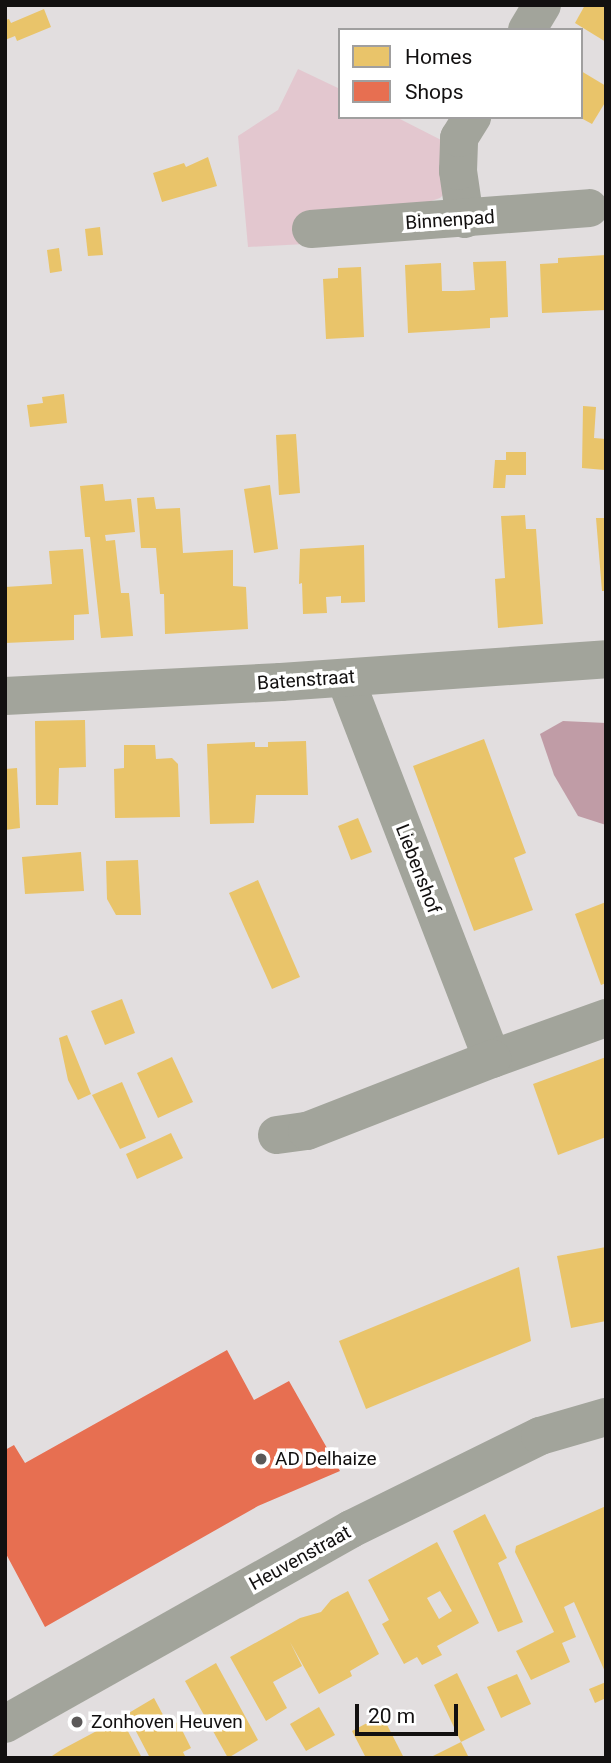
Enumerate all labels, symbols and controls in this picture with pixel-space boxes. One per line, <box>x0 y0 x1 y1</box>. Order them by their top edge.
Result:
legend <box>338 28 583 119</box>
text: Homes <box>405 45 472 69</box>
text: Shops <box>405 80 464 104</box>
street label: Binnenpad <box>404 205 496 235</box>
street label: Batenstraat <box>256 665 356 695</box>
street label: Liebenshof <box>391 821 445 917</box>
place label: AD Delhaize <box>275 1448 377 1470</box>
marker: AD Delhaize <box>253 1451 269 1467</box>
street label: Heuvenstraat <box>245 1521 355 1595</box>
scale bar <box>359 1690 462 1734</box>
text: 20 m <box>368 1704 415 1728</box>
place label: Zonhoven Heuven <box>91 1711 243 1733</box>
marker: Zonhoven Heuven <box>69 1714 85 1730</box>

